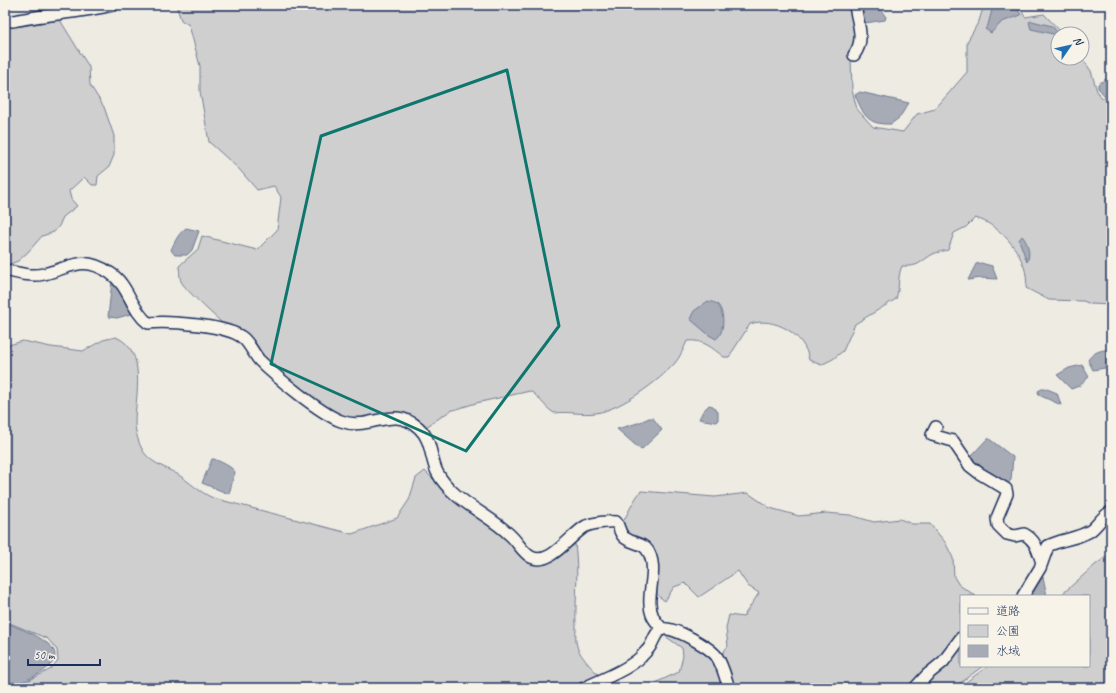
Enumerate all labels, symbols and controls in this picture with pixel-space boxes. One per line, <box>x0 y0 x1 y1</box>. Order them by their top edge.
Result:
north arrow <box>1050 26 1090 66</box>
text: N <box>1071 34 1087 49</box>
legend <box>960 595 1090 667</box>
text: 道路 <box>996 603 1020 619</box>
text: 公園 <box>996 623 1020 639</box>
scale bar <box>28 641 100 667</box>
text: 水域 <box>996 643 1020 659</box>
text: 50 m <box>34 647 56 663</box>

